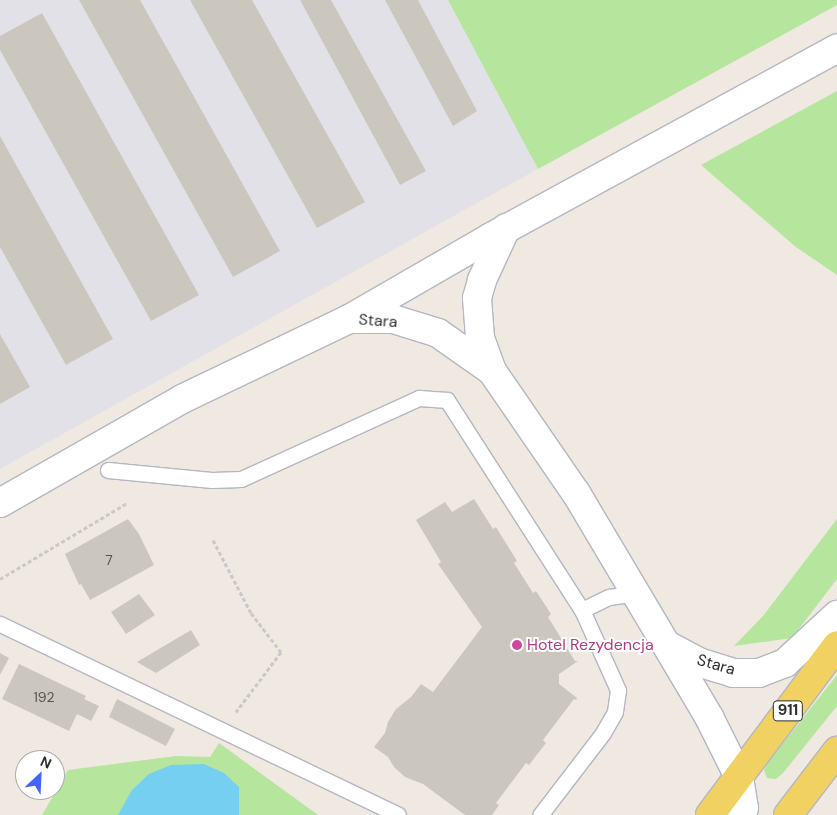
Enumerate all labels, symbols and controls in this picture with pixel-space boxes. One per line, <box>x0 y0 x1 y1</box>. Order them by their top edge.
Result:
street label: Stara <box>358 310 398 332</box>
house number: 7 <box>105 552 113 568</box>
place label: Hotel Rezydencja <box>527 635 654 655</box>
marker: Hotel Rezydencja <box>511 639 523 651</box>
street label: Stara <box>695 650 737 680</box>
house number: 192 <box>34 689 54 705</box>
road number: 911 <box>772 698 804 724</box>
north arrow <box>15 750 65 800</box>
text: N <box>37 752 54 773</box>

